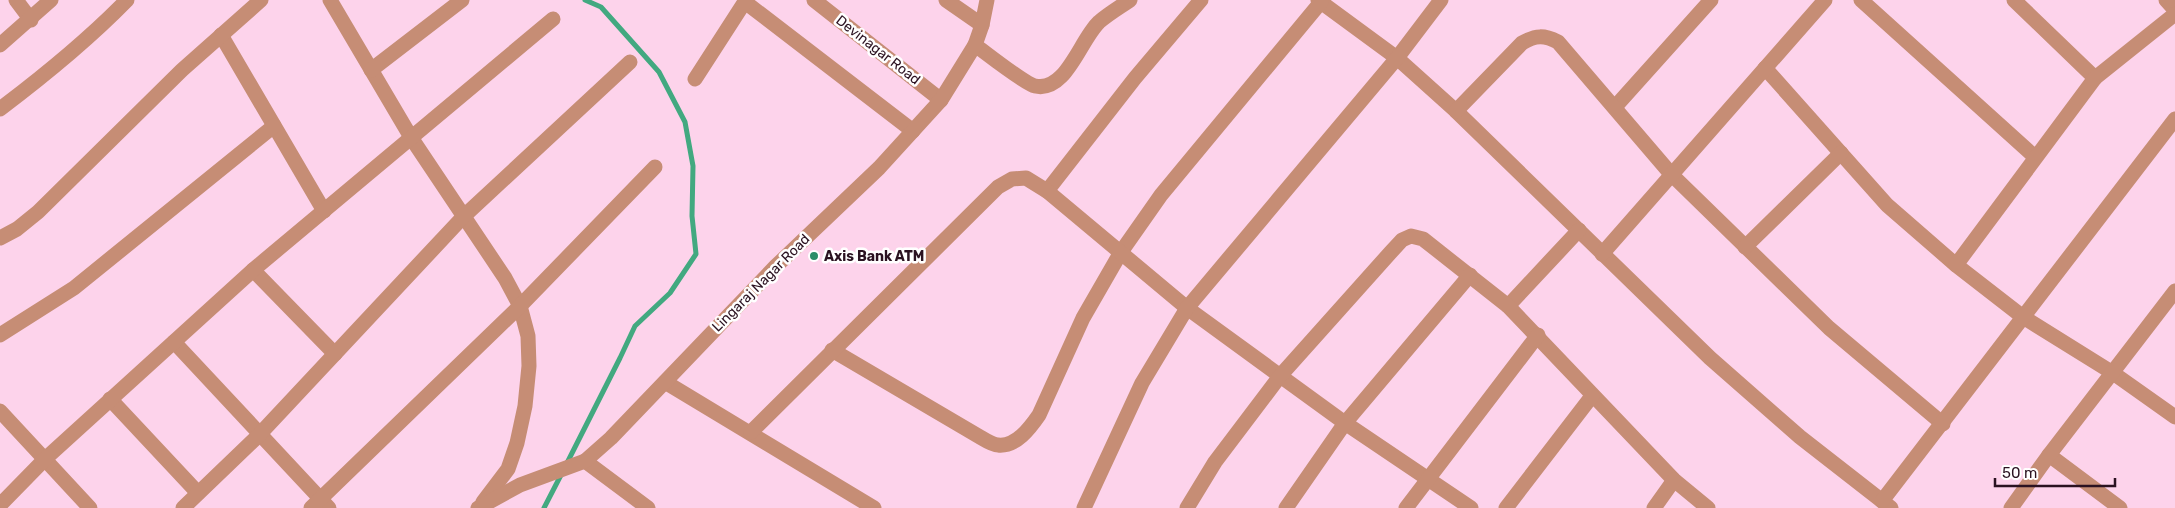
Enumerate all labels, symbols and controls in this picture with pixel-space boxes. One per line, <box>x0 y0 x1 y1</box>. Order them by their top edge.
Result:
street label: Devinagar Road <box>832 12 924 88</box>
street label: Lingaraj Nagar Road <box>709 231 813 335</box>
place label: Axis Bank ATM <box>824 248 924 265</box>
marker: Axis Bank ATM <box>808 250 820 262</box>
scale bar <box>1995 456 2115 488</box>
text: 50 m <box>2002 464 2037 482</box>

